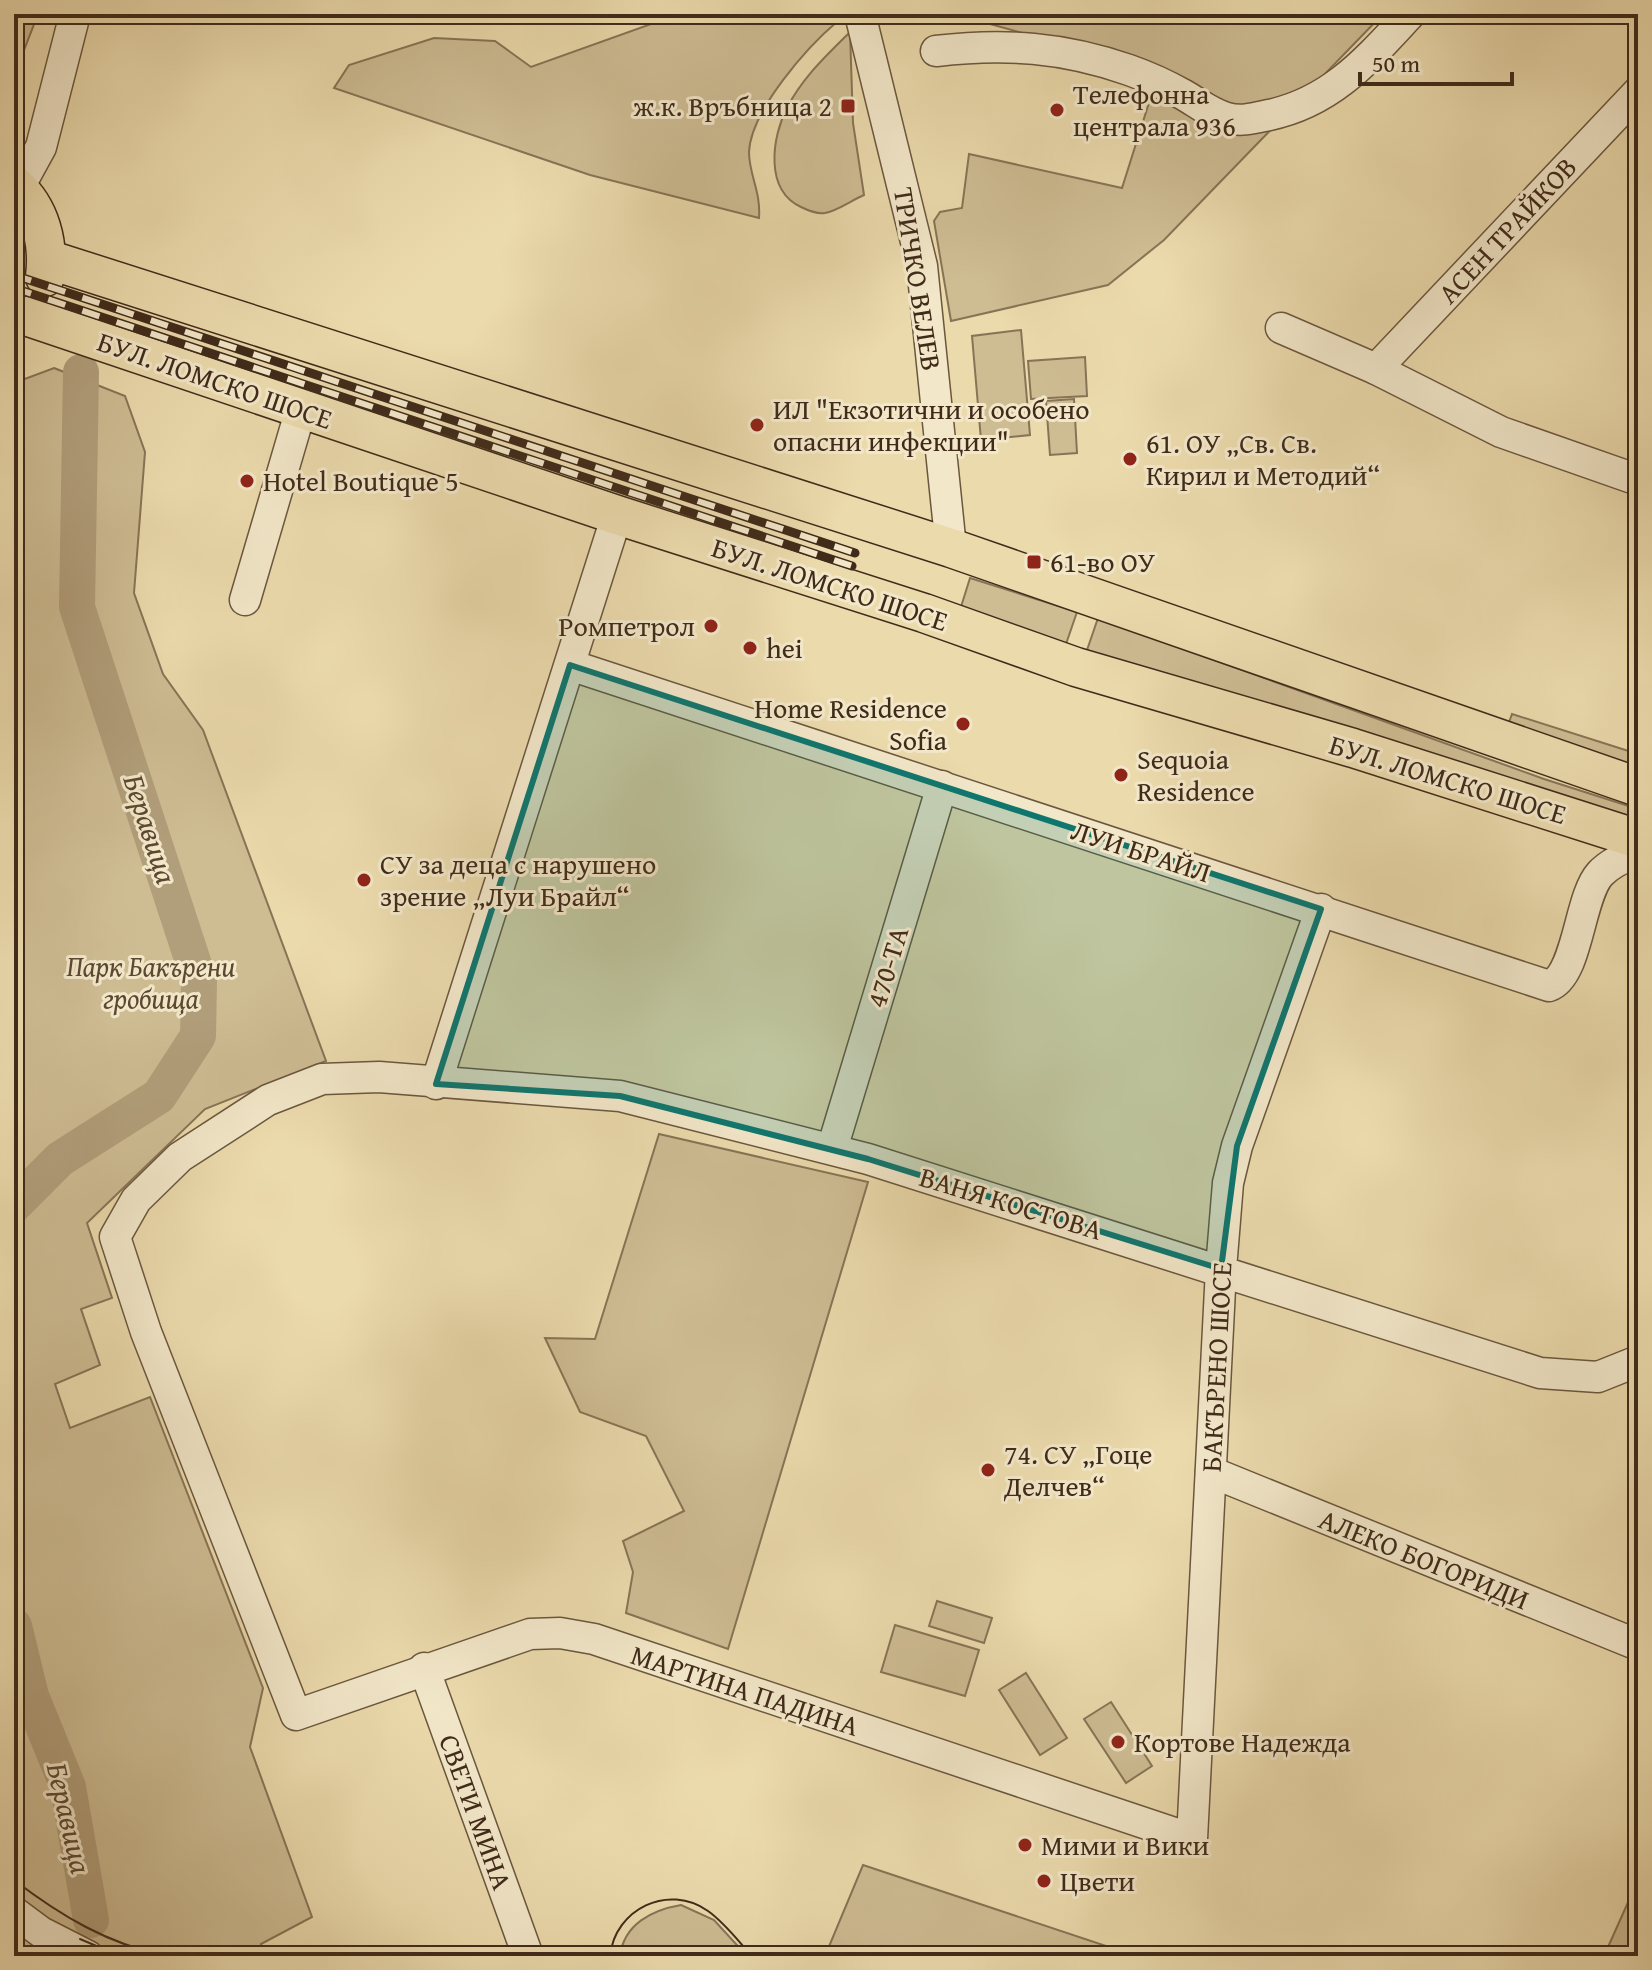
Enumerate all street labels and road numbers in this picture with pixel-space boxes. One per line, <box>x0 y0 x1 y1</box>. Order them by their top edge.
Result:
street label: АСЕН ТРАЙКОВ <box>1428 147 1586 312</box>
street label: ТРИЧКО ВЕЛЕВ <box>884 184 953 373</box>
street label: БУЛ. ЛОМСКО ШОСЕ <box>92 320 338 439</box>
street label: БУЛ. ЛОМСКО ШОСЕ <box>707 526 953 641</box>
street label: БУЛ. ЛОМСКО ШОСЕ <box>1325 723 1572 834</box>
street label: ЛУИ БРАЙЛ <box>1066 809 1216 892</box>
street label: 470-ТА <box>855 921 918 1012</box>
street label: ВАНЯ КОСТОВА <box>915 1155 1108 1250</box>
street label: БАКЪРЕНО ШОСЕ <box>1190 1261 1241 1473</box>
street label: АЛЕКО БОГОРИДИ <box>1313 1498 1535 1619</box>
street label: МАРТИНА ПАДИНА <box>626 1633 865 1746</box>
street label: СВЕТИ МИНА <box>429 1729 524 1895</box>

